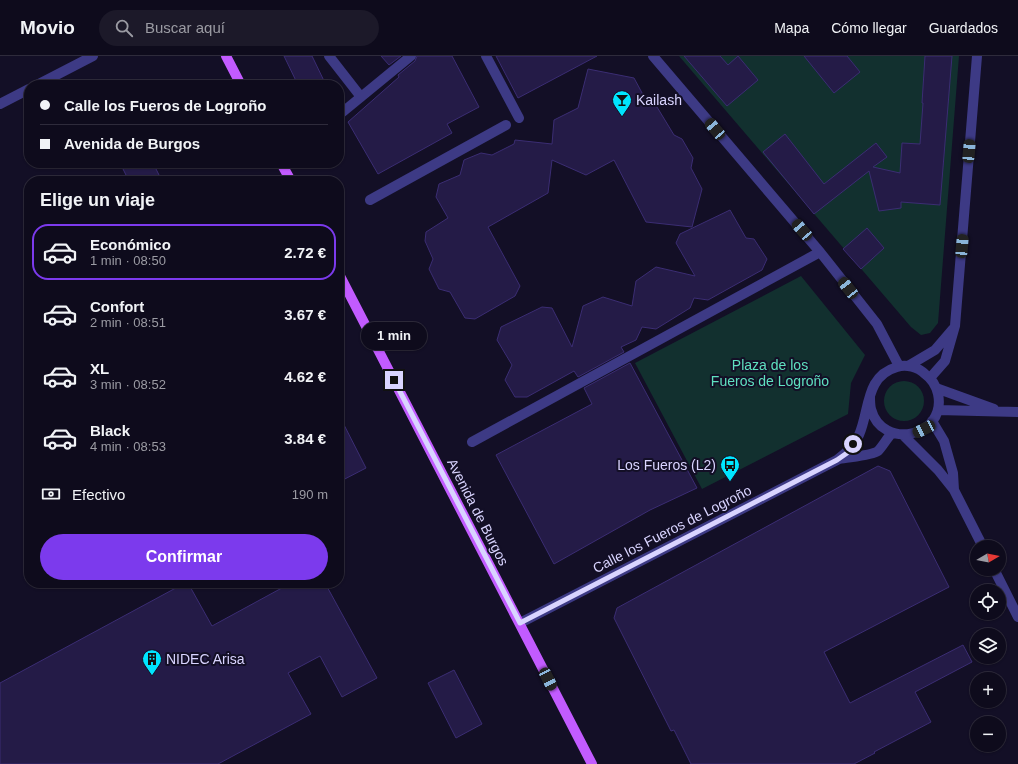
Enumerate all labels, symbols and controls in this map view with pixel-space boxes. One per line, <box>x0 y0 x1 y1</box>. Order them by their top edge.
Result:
search box <box>99 10 379 46</box>
text: Movio <box>20 17 75 38</box>
icon: search <box>113 17 135 39</box>
text: Buscar aquí <box>145 19 225 36</box>
text: Mapa <box>774 20 809 36</box>
text: Cómo llegar <box>831 20 907 36</box>
text: Guardados <box>929 20 998 36</box>
bar icon: Kailash <box>611 89 633 117</box>
place label: Kailash <box>636 92 682 108</box>
text: Calle los Fueros de Logroño <box>64 97 267 114</box>
car <box>703 116 727 142</box>
text: Avenida de Burgos <box>64 135 200 152</box>
car <box>962 139 976 163</box>
text: Elige un viaje <box>40 190 155 210</box>
car <box>790 217 814 243</box>
icon: car <box>42 234 78 270</box>
car <box>955 234 969 258</box>
text: Económico <box>90 236 171 253</box>
text: 2.72 € <box>284 244 326 261</box>
text: 1 min · 08:50 <box>90 253 166 268</box>
car <box>836 275 860 301</box>
icon: car <box>42 296 78 332</box>
text: Confort <box>90 298 144 315</box>
text: 3.67 € <box>284 306 326 323</box>
text: 2 min · 08:51 <box>90 315 166 330</box>
callout: 1 min <box>361 322 427 350</box>
text: 1 min <box>377 328 411 343</box>
park label: Plaza de los Fueros de Logroño <box>711 357 829 389</box>
icon: car <box>42 358 78 394</box>
text: XL <box>90 360 109 377</box>
text: 4.62 € <box>284 368 326 385</box>
route end <box>385 371 403 389</box>
text: 3 min · 08:52 <box>90 377 166 392</box>
car <box>911 418 937 440</box>
icon: car <box>42 420 78 456</box>
text: Black <box>90 422 130 439</box>
text: 3.84 € <box>284 430 326 447</box>
route start <box>844 435 862 453</box>
text: 4 min · 08:53 <box>90 439 166 454</box>
bus stop icon: Los Fueros (L2) <box>719 454 741 482</box>
street label: Avenida de Burgos <box>444 456 512 568</box>
place label: Los Fueros (L2) <box>617 457 716 473</box>
street label: Calle los Fueros de Logroño <box>590 482 754 576</box>
icon: cash <box>40 483 62 505</box>
text: Efectivo <box>72 486 125 503</box>
text: 190 m <box>292 487 328 502</box>
button: Confirmar <box>40 534 328 580</box>
north arrow <box>970 540 1006 576</box>
map controls <box>970 540 1006 752</box>
button: locate <box>970 584 1006 620</box>
button: layers <box>970 628 1006 664</box>
building icon: NIDEC Arisa <box>141 648 163 676</box>
place label: NIDEC Arisa <box>166 651 245 667</box>
car <box>537 666 559 692</box>
button: + <box>970 672 1006 708</box>
button: − <box>970 716 1006 752</box>

